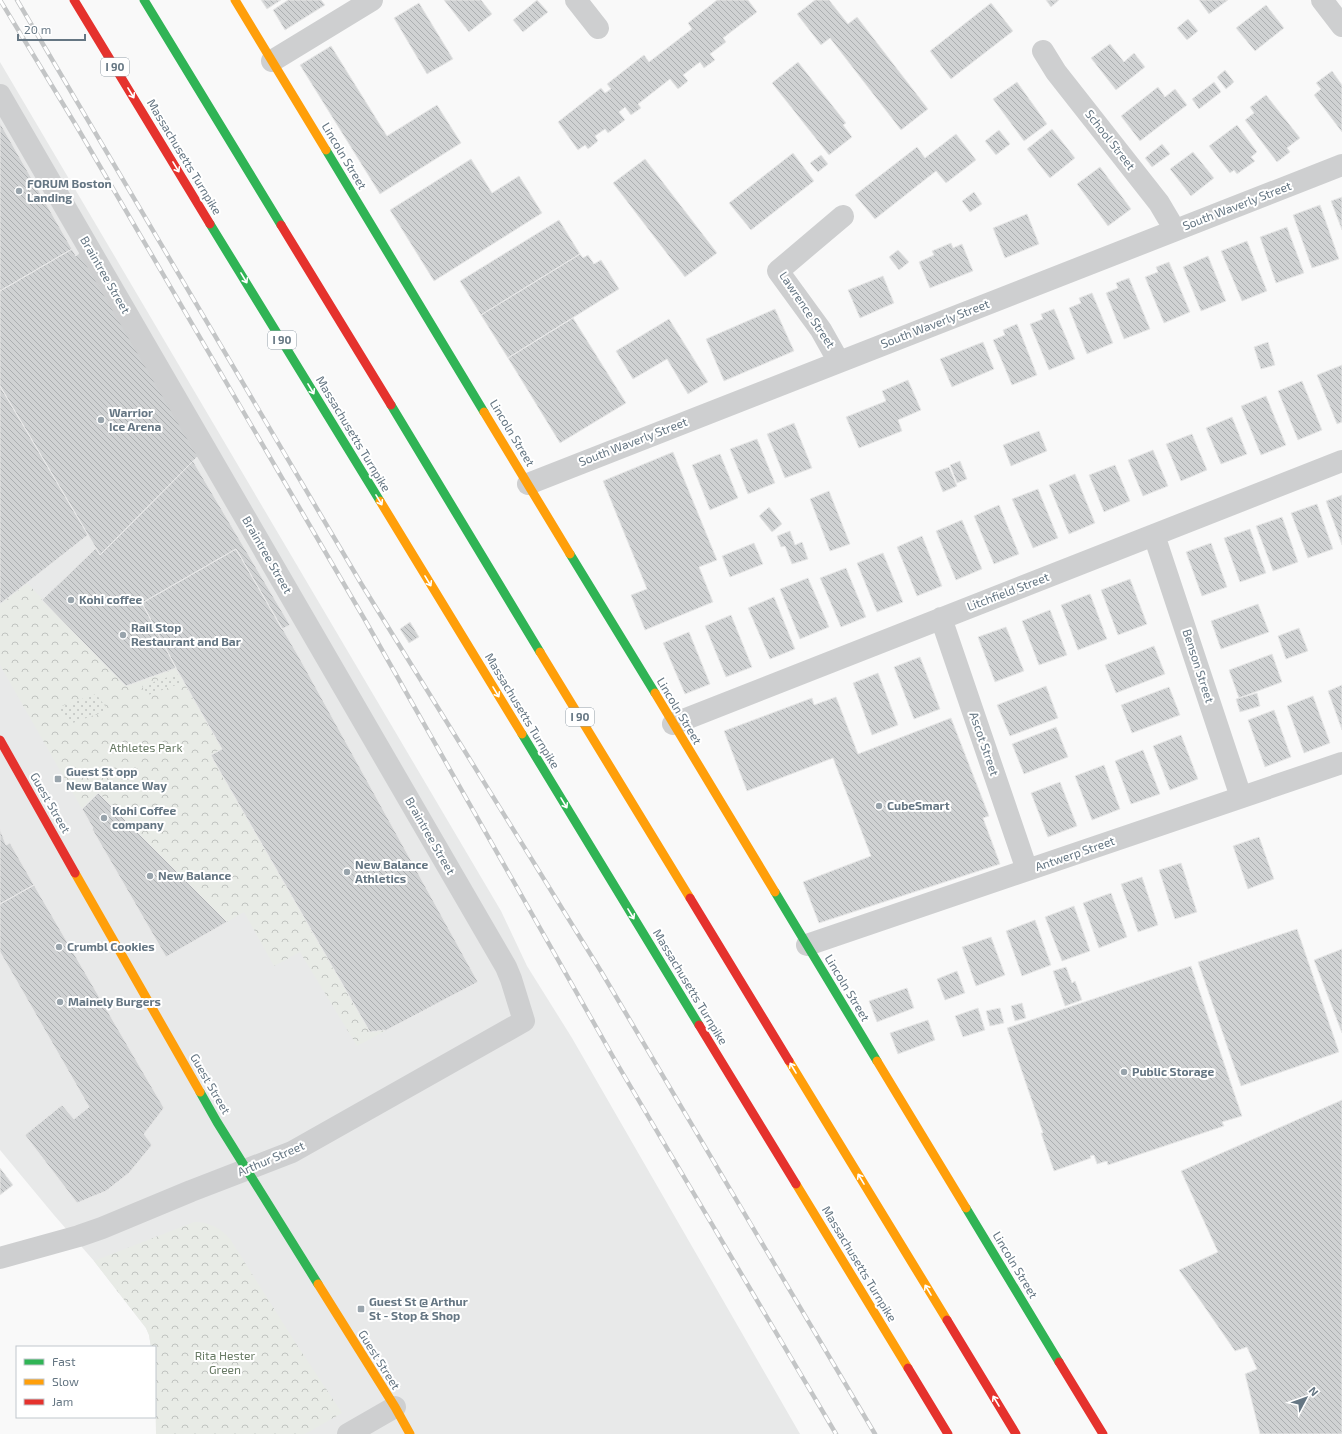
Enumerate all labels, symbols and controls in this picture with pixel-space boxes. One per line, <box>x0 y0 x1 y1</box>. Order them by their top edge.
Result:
scale bar <box>18 16 85 42</box>
text: 20 m <box>24 22 51 36</box>
road number: I 90 <box>101 58 129 76</box>
one-way arrow <box>127 87 135 99</box>
street label: Massachusetts Turnpike <box>145 96 225 217</box>
street label: School Street <box>1083 107 1139 173</box>
street label: Lincoln Street <box>319 120 370 192</box>
one-way arrow <box>172 161 180 172</box>
place label: FORUM Boston Landing <box>27 176 112 204</box>
street label: South Waverly Street <box>1180 178 1293 232</box>
marker: FORUM Boston Landing <box>14 186 24 196</box>
street label: Braintree Street <box>78 233 134 316</box>
street label: Lawrence Street <box>777 269 839 351</box>
one-way arrow <box>240 272 248 284</box>
street label: South Waverly Street <box>878 296 991 350</box>
road number: I 90 <box>268 331 296 349</box>
street label: Massachusetts Turnpike <box>314 373 394 494</box>
one-way arrow <box>308 383 316 395</box>
street label: Lincoln Street <box>487 397 538 469</box>
place label: Warrior Ice Arena <box>109 405 161 433</box>
street label: South Waverly Street <box>576 414 689 468</box>
marker: Warrior Ice Arena <box>96 415 106 425</box>
one-way arrow <box>375 494 383 505</box>
street label: Braintree Street <box>240 513 296 596</box>
street label: Litchfield Street <box>965 569 1051 613</box>
one-way arrow <box>425 575 433 587</box>
place label: Kohi coffee <box>79 592 142 606</box>
marker: Kohi coffee <box>66 595 76 605</box>
place label: Rail Stop Restaurant and Bar <box>131 620 241 648</box>
street label: Benson Street <box>1180 627 1218 705</box>
marker: Rail Stop Restaurant and Bar <box>118 630 128 640</box>
street label: Massachusetts Turnpike <box>483 650 563 771</box>
street label: Lincoln Street <box>654 675 705 747</box>
one-way arrow <box>492 686 500 697</box>
road number: I 90 <box>566 708 594 726</box>
street label: Ascot Street <box>967 710 1003 778</box>
park label: Athletes Park <box>109 740 183 754</box>
place label: Guest St opp New Balance Way <box>66 764 167 793</box>
street label: Guest Street <box>28 770 74 836</box>
marker: Guest St opp New Balance Way <box>53 774 63 784</box>
street label: Braintree Street <box>403 794 459 877</box>
one-way arrow <box>560 797 568 809</box>
place label: CubeSmart <box>887 798 950 812</box>
marker: CubeSmart <box>874 801 884 811</box>
place label: Kohi Coffee company <box>112 803 176 832</box>
marker: Kohi Coffee company <box>99 813 109 823</box>
street label: Antwerp Street <box>1033 833 1117 873</box>
place label: New Balance Athletics <box>355 857 429 885</box>
marker: New Balance Athletics <box>342 867 352 877</box>
place label: New Balance <box>158 868 232 882</box>
marker: New Balance <box>145 871 155 881</box>
one-way arrow <box>628 908 636 920</box>
street label: Massachusetts Turnpike <box>651 926 731 1047</box>
place label: Crumbl Cookies <box>67 939 155 953</box>
marker: Crumbl Cookies <box>54 942 64 952</box>
street label: Lincoln Street <box>822 952 873 1024</box>
place label: Mainely Burgers <box>68 994 161 1009</box>
marker: Mainely Burgers <box>55 997 65 1007</box>
street label: Guest Street <box>188 1051 234 1117</box>
one-way arrow <box>789 1063 797 1074</box>
place label: Public Storage <box>1132 1064 1214 1078</box>
marker: Public Storage <box>1119 1067 1129 1077</box>
street label: Arthur Street <box>235 1138 307 1178</box>
one-way arrow <box>856 1173 864 1185</box>
street label: Massachusetts Turnpike <box>820 1203 900 1324</box>
street label: Lincoln Street <box>990 1229 1041 1301</box>
one-way arrow <box>924 1284 932 1296</box>
place label: Guest St @ Arthur St - Stop & Shop <box>369 1294 468 1322</box>
marker: Guest St @ Arthur St - Stop & Shop <box>356 1304 366 1314</box>
street label: Guest Street <box>356 1327 404 1392</box>
legend <box>16 1346 156 1418</box>
park label: Rita Hester Green <box>195 1348 255 1376</box>
text: Fast <box>52 1354 76 1368</box>
text: Slow <box>52 1374 79 1388</box>
north arrow <box>1286 1378 1326 1418</box>
text: N <box>1306 1384 1321 1398</box>
text: Jam <box>52 1394 73 1408</box>
one-way arrow <box>991 1395 999 1407</box>

